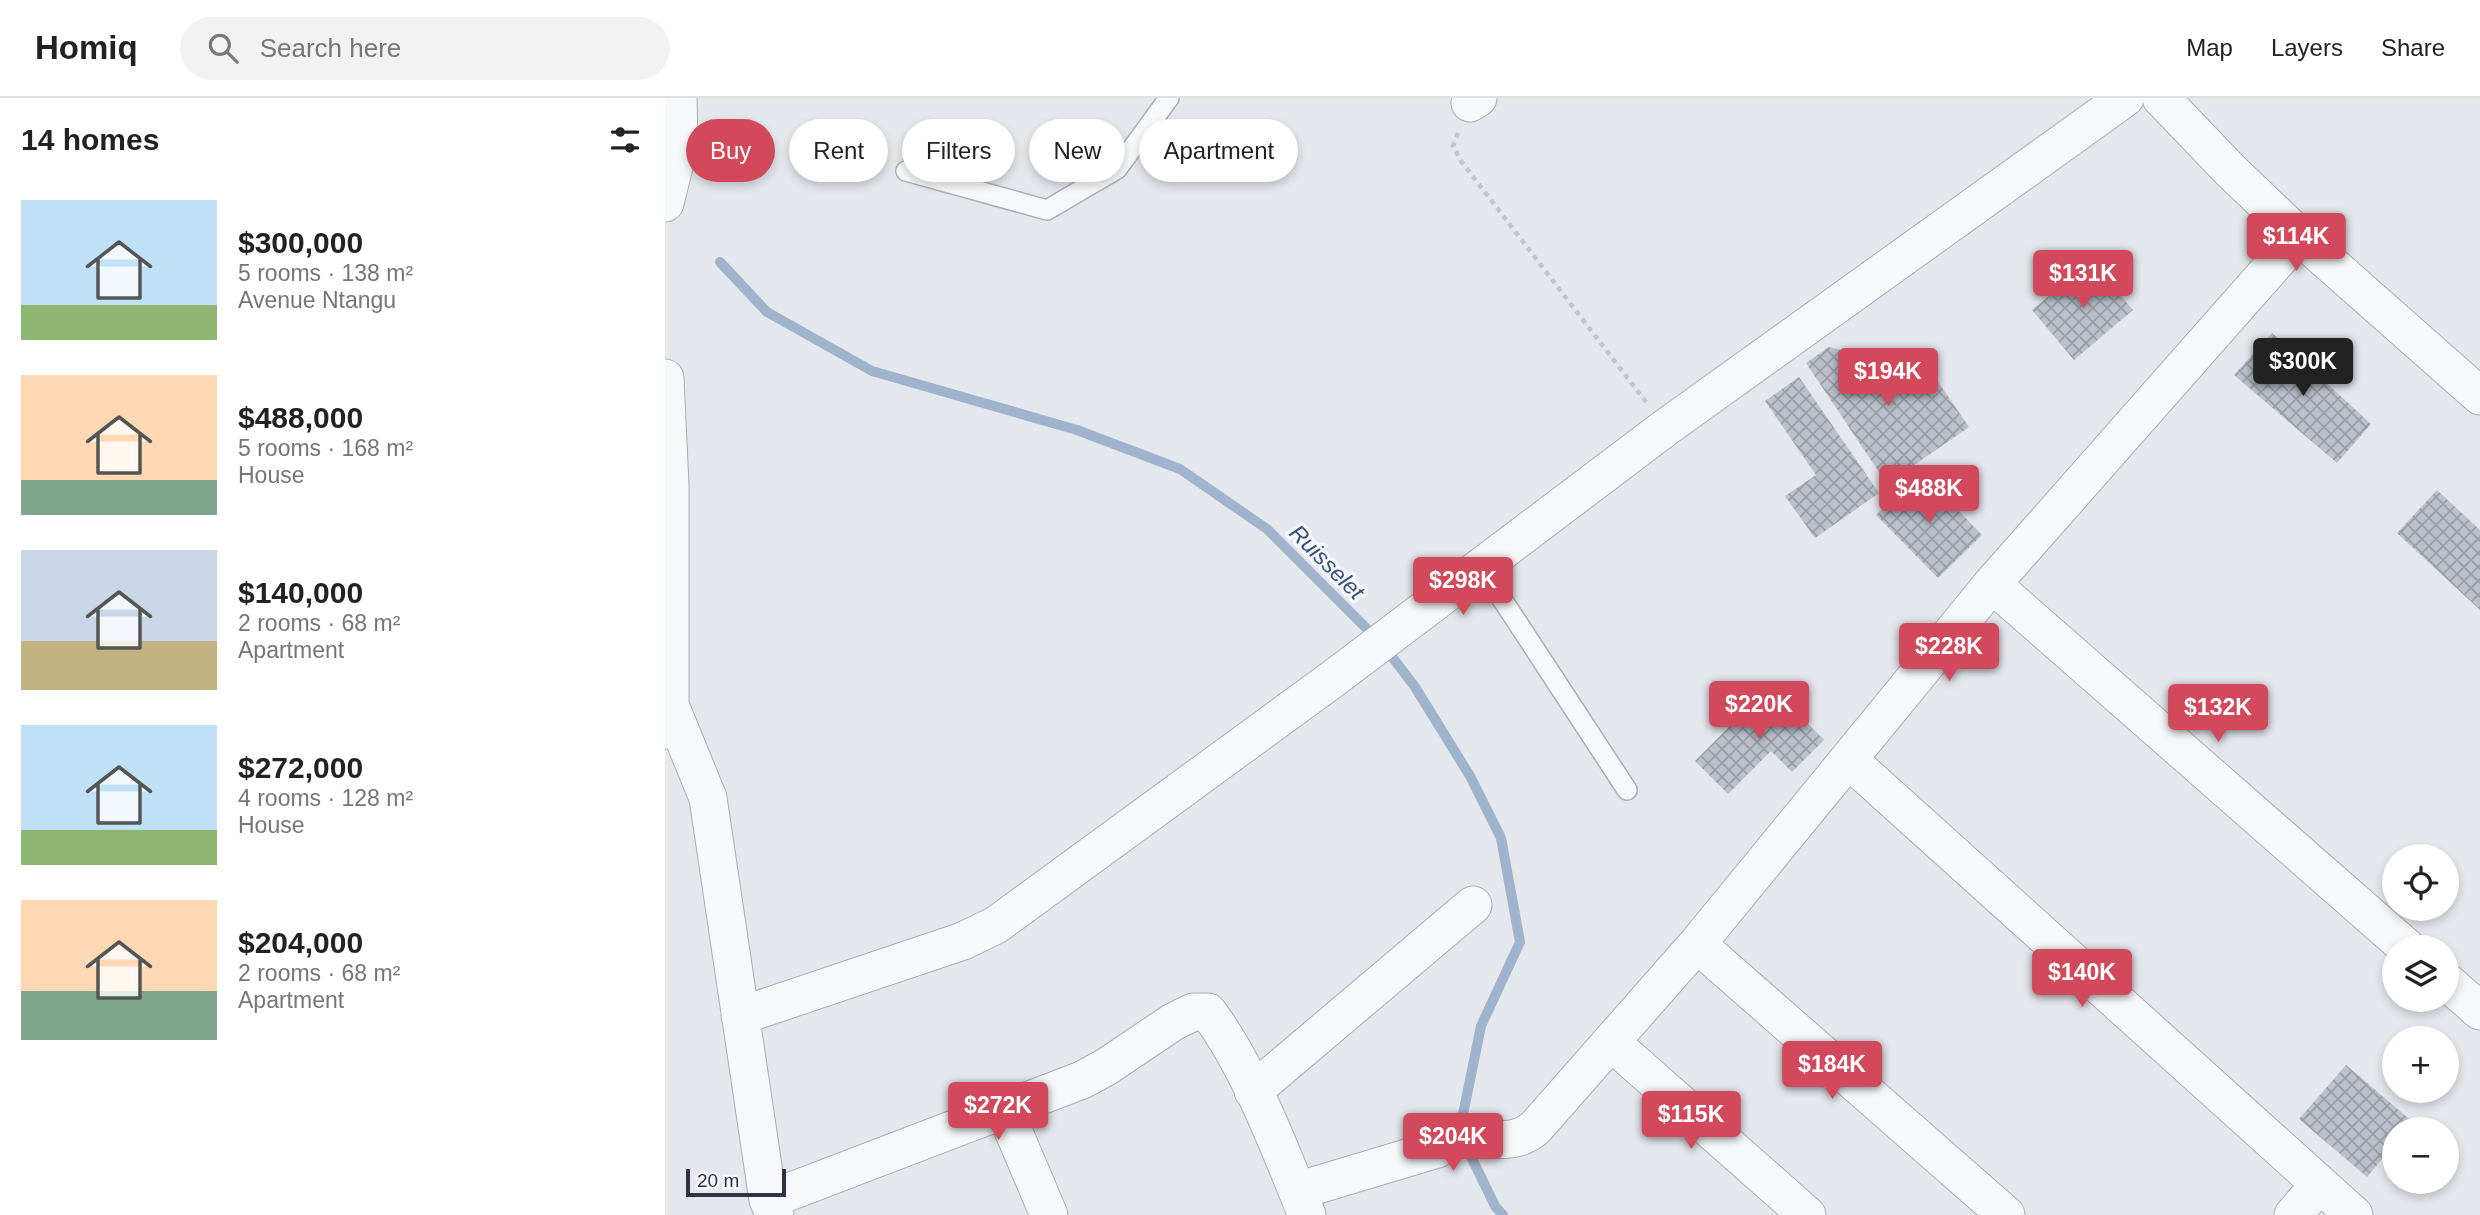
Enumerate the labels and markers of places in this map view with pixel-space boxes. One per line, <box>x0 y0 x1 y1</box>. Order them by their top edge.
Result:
pin: $114K <box>2247 214 2345 273</box>
pin: $131K <box>2034 250 2132 310</box>
pin: $300K <box>2254 338 2352 398</box>
pin: $194K <box>1839 348 1937 408</box>
pin: $488K <box>1880 466 1978 525</box>
pin: $298K <box>1414 558 1512 617</box>
pin: $228K <box>1900 624 1998 683</box>
pin: $220K <box>1710 682 1808 741</box>
pin: $132K <box>2169 684 2267 744</box>
pin: $140K <box>2033 950 2131 1009</box>
pin: $184K <box>1783 1042 1881 1101</box>
pin: $272K <box>949 1082 1047 1142</box>
pin: $115K <box>1642 1091 1740 1151</box>
pin: $204K <box>1404 1114 1502 1173</box>

